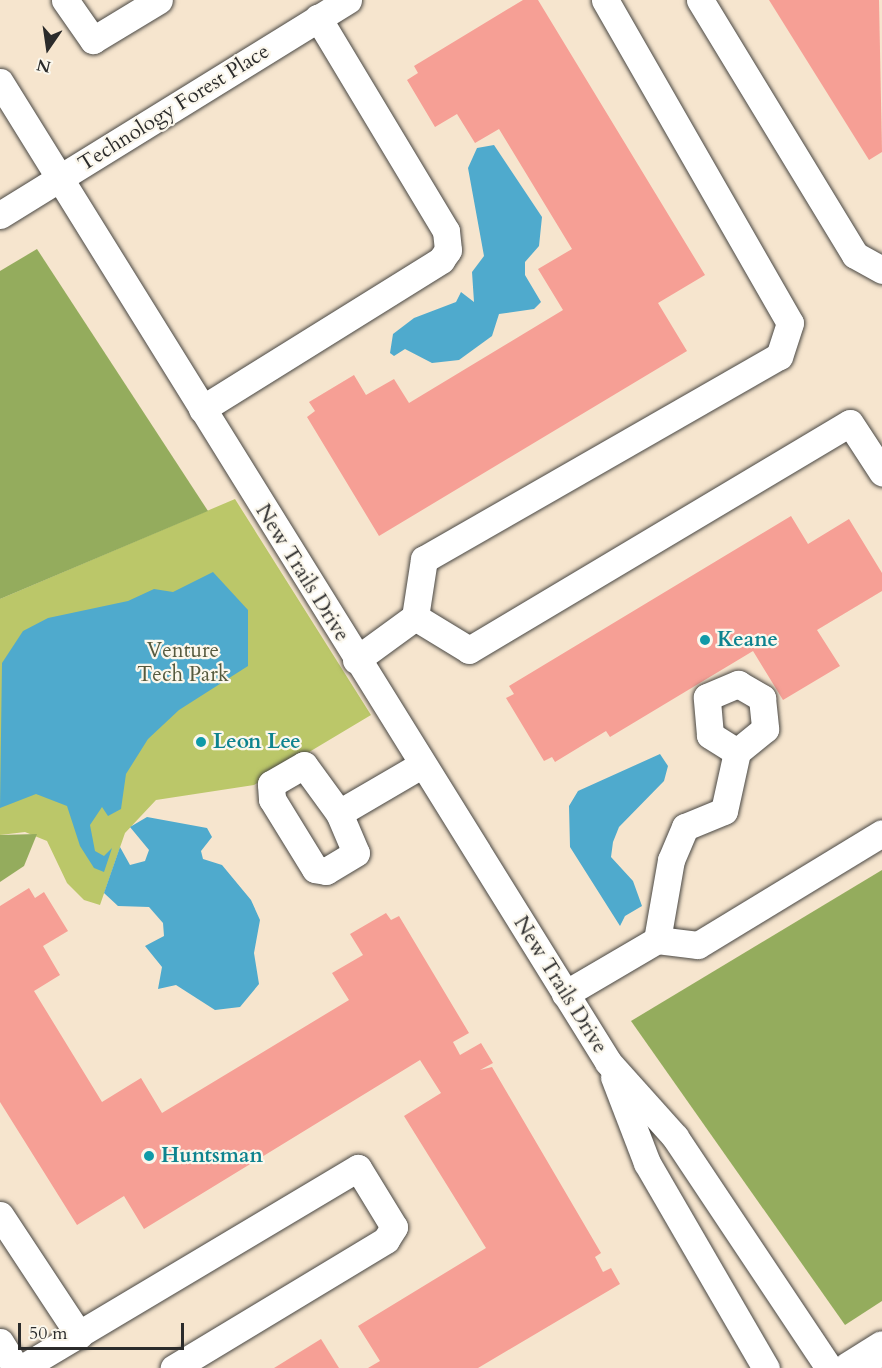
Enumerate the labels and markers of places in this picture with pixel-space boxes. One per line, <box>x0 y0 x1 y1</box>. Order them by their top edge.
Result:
place label: Keane <box>717 627 778 653</box>
marker: Keane <box>698 633 712 647</box>
place label: Leon Lee <box>213 729 301 755</box>
marker: Leon Lee <box>194 735 208 749</box>
place label: Huntsman <box>161 1143 263 1169</box>
marker: Huntsman <box>142 1149 156 1163</box>

